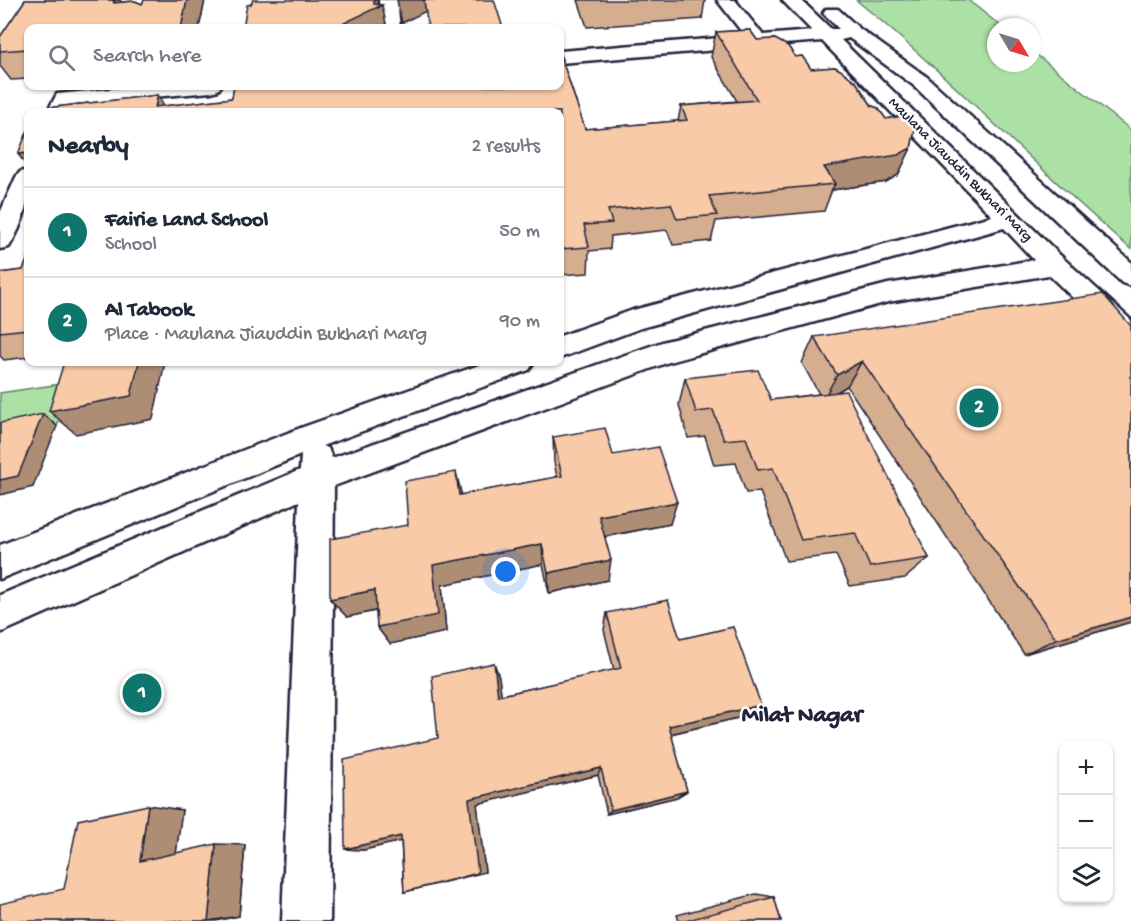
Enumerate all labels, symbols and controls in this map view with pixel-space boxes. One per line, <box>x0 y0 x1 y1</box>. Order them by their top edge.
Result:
north arrow <box>987 18 1041 72</box>
search box <box>24 24 564 90</box>
icon: search <box>45 41 78 74</box>
text: Search here <box>93 44 201 70</box>
street label: Maulana Jiauddin Bukhari Marg <box>884 94 1036 246</box>
text: Nearby <box>48 132 129 163</box>
text: 2 results <box>471 136 540 159</box>
text: Fairie Land School <box>105 208 268 234</box>
text: 1 <box>63 221 72 244</box>
text: 50 m <box>499 221 540 244</box>
text: School <box>105 234 157 257</box>
text: Al Tabook <box>105 298 193 324</box>
text: 2 <box>63 311 72 334</box>
text: 90 m <box>500 311 540 334</box>
text: Place · Maulana Jiauddin Bukhari Marg <box>105 324 427 347</box>
pin: 2 <box>960 386 998 430</box>
your location <box>491 557 520 586</box>
pin: 1 <box>122 670 162 716</box>
district label: Milat Nagar <box>742 702 865 731</box>
map controls <box>1059 741 1113 903</box>
button: + <box>1059 741 1113 795</box>
button: − <box>1059 795 1113 849</box>
button: layers <box>1059 849 1113 903</box>

